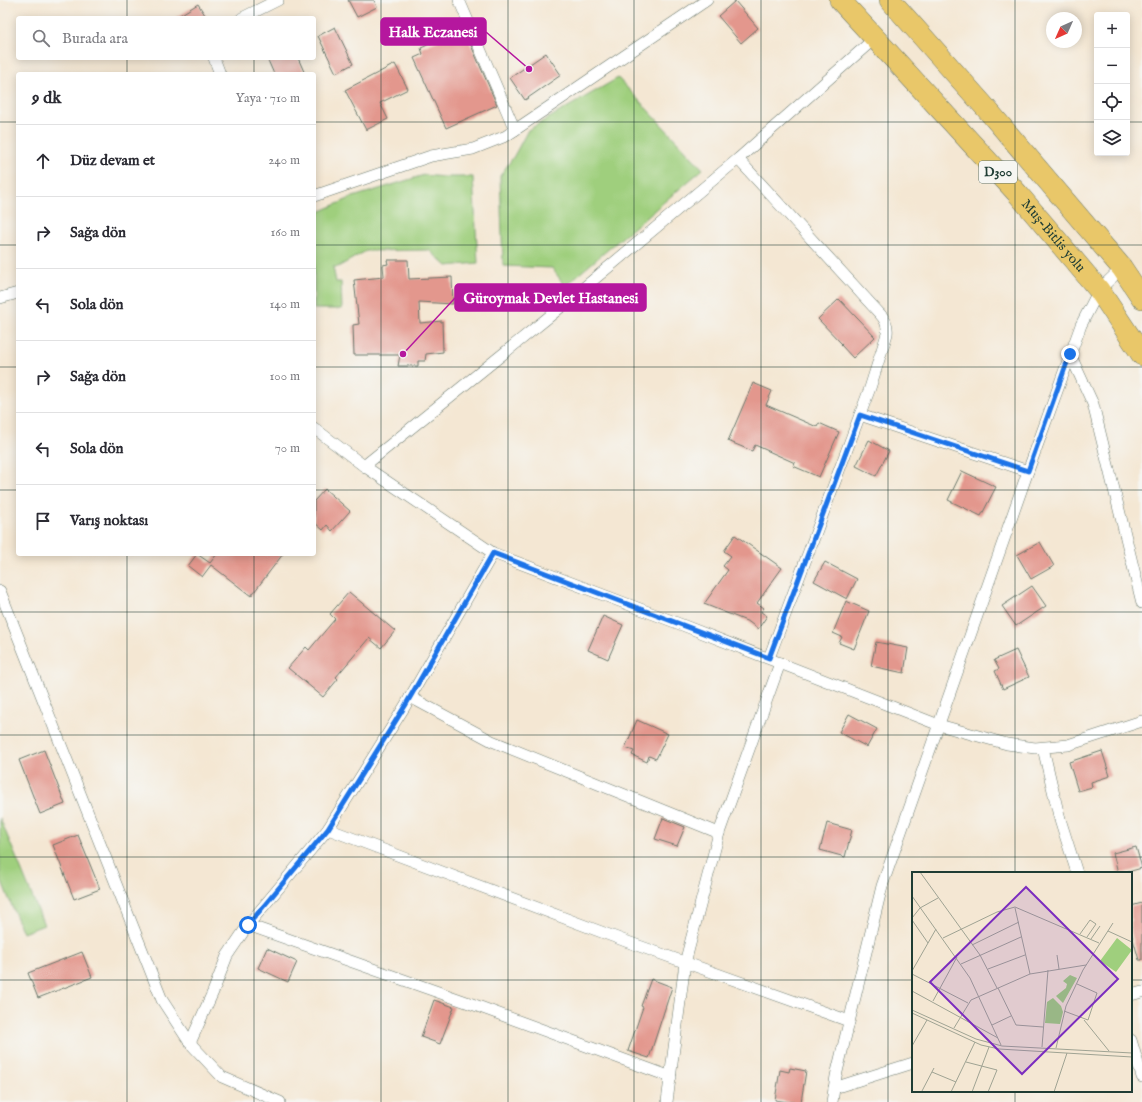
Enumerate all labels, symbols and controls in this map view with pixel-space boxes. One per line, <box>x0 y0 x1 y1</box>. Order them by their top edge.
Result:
north arrow <box>1046 12 1082 48</box>
map controls <box>1094 12 1130 156</box>
button: + <box>1094 12 1130 48</box>
search box <box>16 16 316 60</box>
callout: Halk Eczanesi <box>381 18 486 45</box>
text: Halk Eczanesi <box>388 23 478 42</box>
icon: search <box>30 27 52 49</box>
text: Burada ara <box>62 29 128 48</box>
button: − <box>1094 48 1130 84</box>
button: locate <box>1094 84 1130 120</box>
text: 9 dk <box>32 88 61 109</box>
text: Yaya · 710 m <box>235 90 300 107</box>
button: layers <box>1094 120 1130 156</box>
icon: ahead <box>32 150 54 172</box>
text: Düz devam et <box>70 151 155 170</box>
text: 240 m <box>268 152 300 169</box>
road number: D300 <box>979 161 1017 183</box>
street label: Muş-Bitlis yolu <box>1017 196 1089 276</box>
icon: right <box>32 222 54 244</box>
text: Sağa dön <box>70 223 126 242</box>
text: 160 m <box>270 224 300 241</box>
callout: Güroymak Devlet Hastanesi <box>455 284 646 311</box>
text: Güroymak Devlet Hastanesi <box>463 289 639 308</box>
icon: left <box>32 294 54 316</box>
text: Sola dön <box>70 295 124 314</box>
text: 140 m <box>270 296 300 313</box>
route end <box>1061 345 1079 363</box>
icon: right <box>32 366 54 388</box>
text: Sağa dön <box>70 367 126 386</box>
text: 100 m <box>270 368 300 385</box>
icon: left <box>32 438 54 460</box>
text: Sola dön <box>70 439 124 458</box>
text: 70 m <box>275 440 300 457</box>
icon: arrive <box>32 510 54 532</box>
text: Varış noktası <box>70 511 148 530</box>
inset map <box>912 872 1132 1092</box>
route start <box>239 916 257 934</box>

